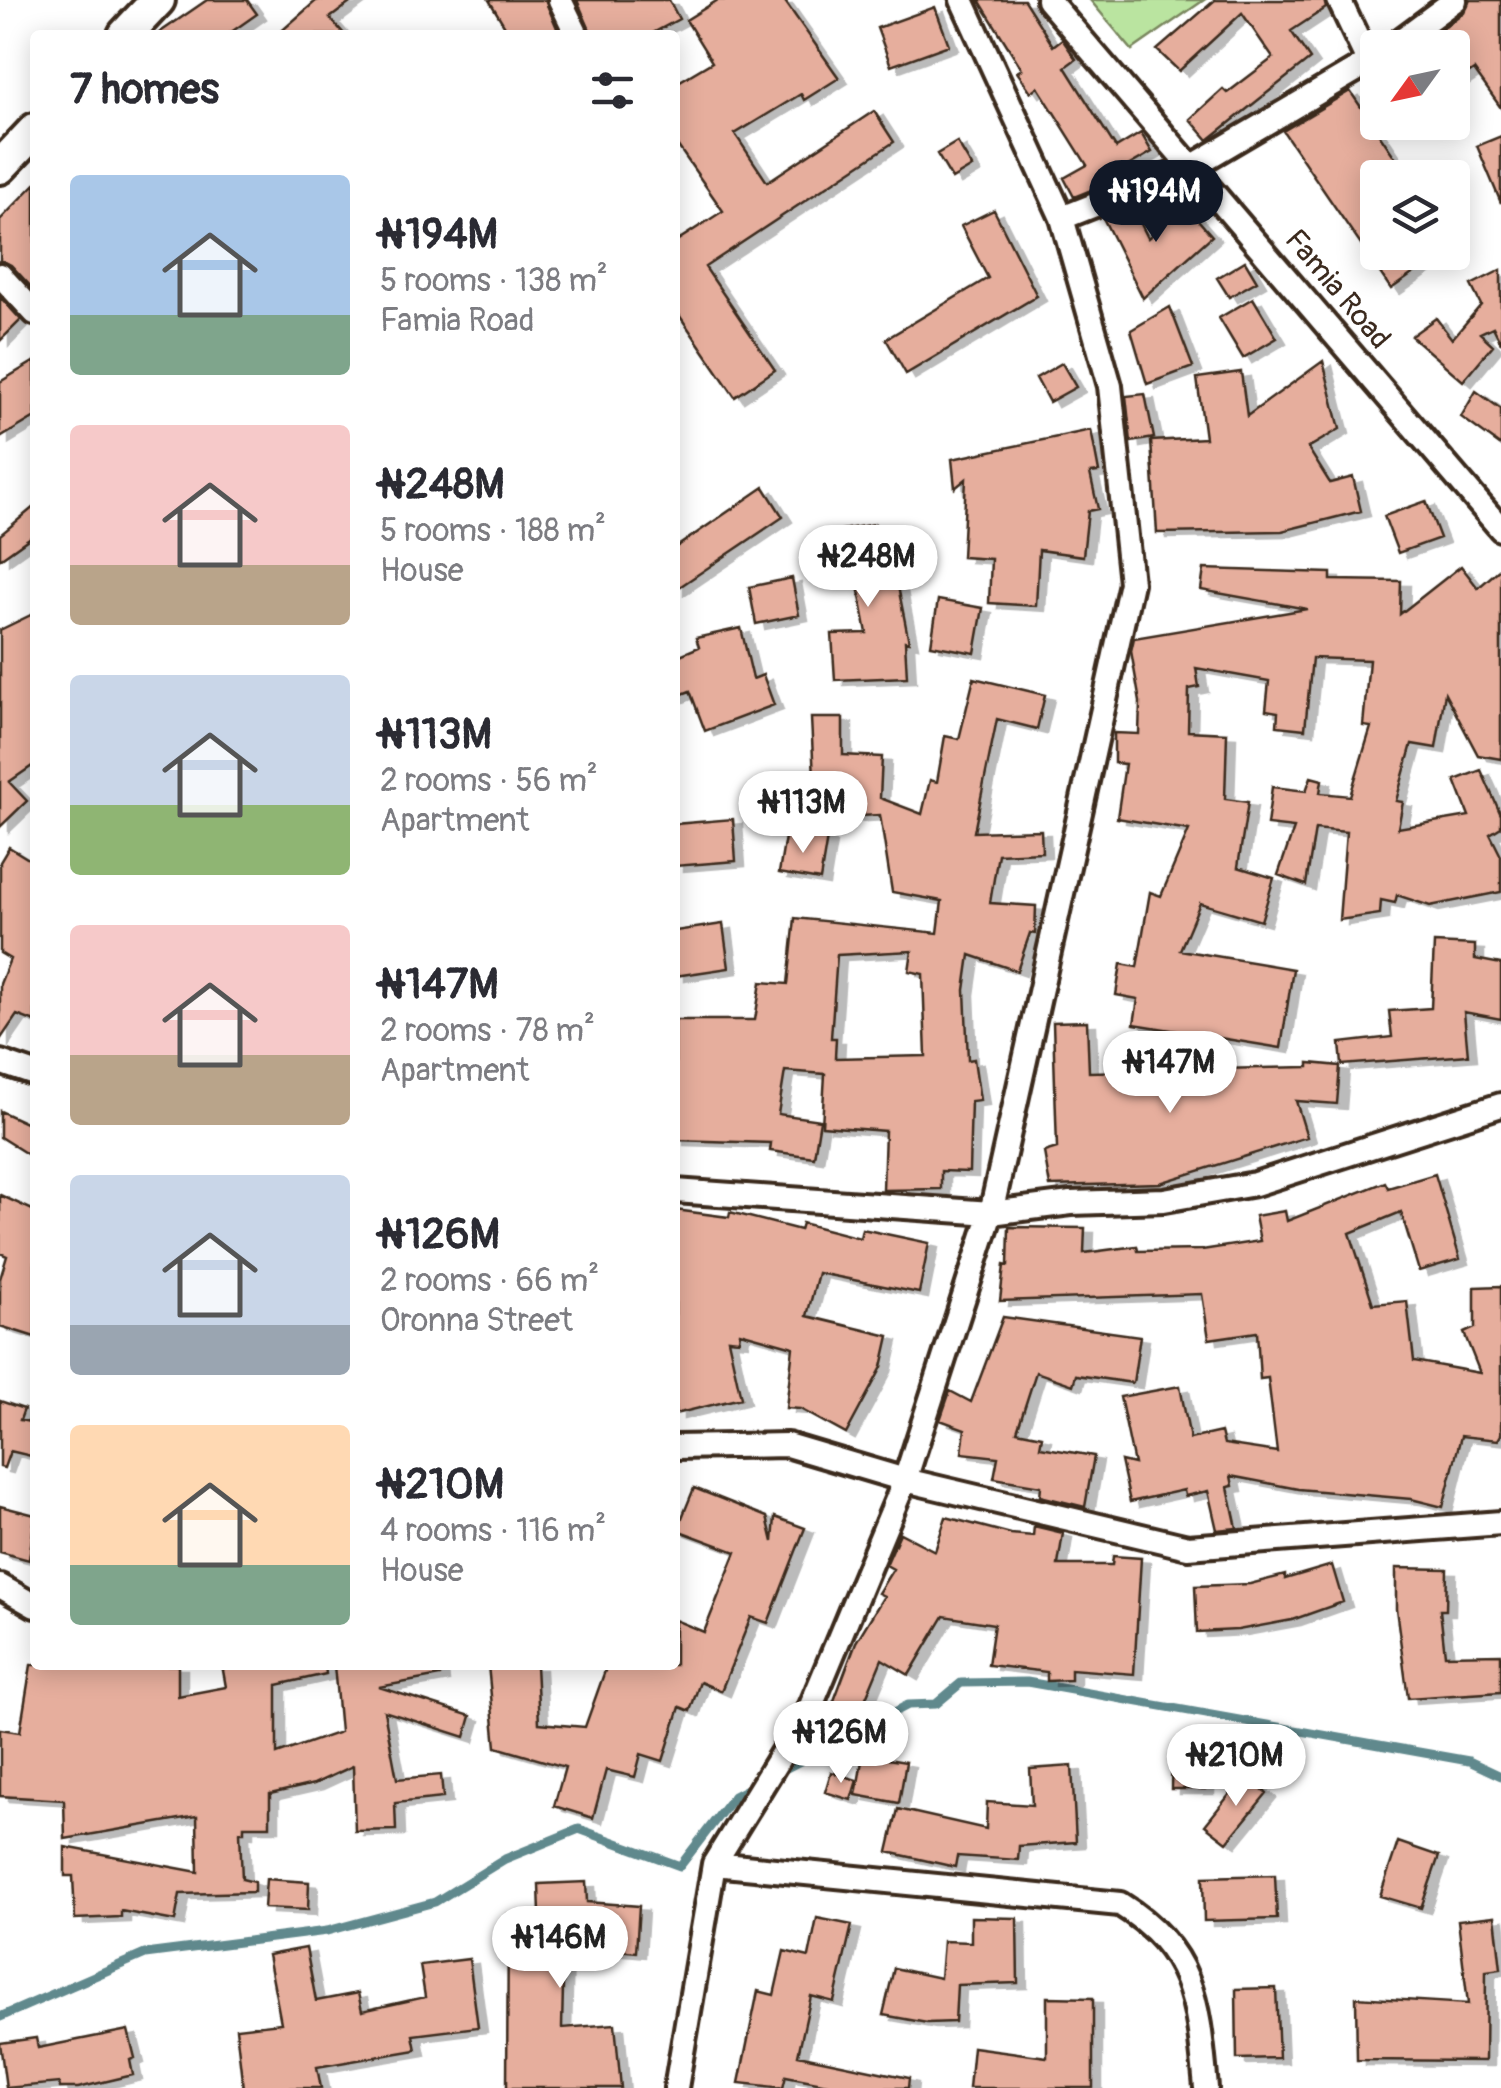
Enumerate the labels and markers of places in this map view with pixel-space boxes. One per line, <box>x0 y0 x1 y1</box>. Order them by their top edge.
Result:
pin: ₦194M <box>1086 160 1226 245</box>
pin: ₦248M <box>798 525 938 610</box>
pin: ₦113M <box>733 771 873 856</box>
pin: ₦147M <box>1100 1031 1240 1116</box>
pin: ₦126M <box>771 1701 911 1786</box>
pin: ₦210M <box>1166 1724 1306 1809</box>
pin: ₦146M <box>490 1906 630 1991</box>

